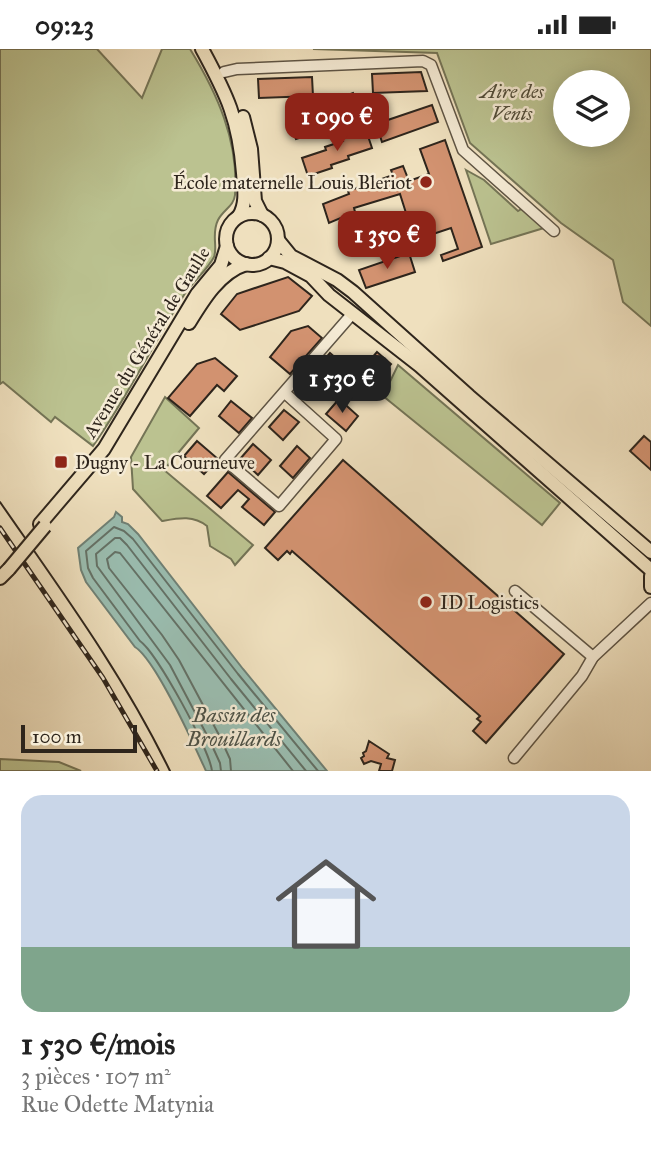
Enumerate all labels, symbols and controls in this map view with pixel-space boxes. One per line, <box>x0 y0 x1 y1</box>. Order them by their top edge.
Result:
text: 09:23 <box>35 9 94 41</box>
map controls <box>553 70 630 147</box>
button: layers <box>553 70 630 147</box>
park label: Aire des Vents <box>478 80 544 125</box>
pin: 1 090 € <box>272 93 402 153</box>
text: 1 090 € <box>301 102 373 130</box>
place label: École maternelle Louis Bleriot <box>173 170 412 194</box>
marker: École maternelle Louis Bleriot <box>418 174 434 190</box>
pin: 1 350 € <box>322 211 452 271</box>
text: 1 350 € <box>354 220 420 248</box>
street label: Avenue du Général de Gaulle <box>78 242 215 443</box>
pin: 1 530 € <box>277 355 407 415</box>
text: 1 530 € <box>309 364 375 392</box>
place label: Dugny - La Courneuve <box>75 451 255 475</box>
marker: Dugny - La Courneuve <box>53 454 69 470</box>
place label: ID Logistics <box>440 591 539 615</box>
marker: ID Logistics <box>418 594 434 610</box>
water label: Bassin des Brouillards <box>186 702 282 752</box>
scale bar <box>21 722 136 754</box>
text: 100 m <box>32 725 82 748</box>
icon: home <box>263 841 389 967</box>
text: 1 530 €/mois <box>21 1026 175 1062</box>
text: 3 pièces · 107 m² <box>21 1062 171 1090</box>
text: Rue Odette Matynia <box>21 1090 214 1118</box>

